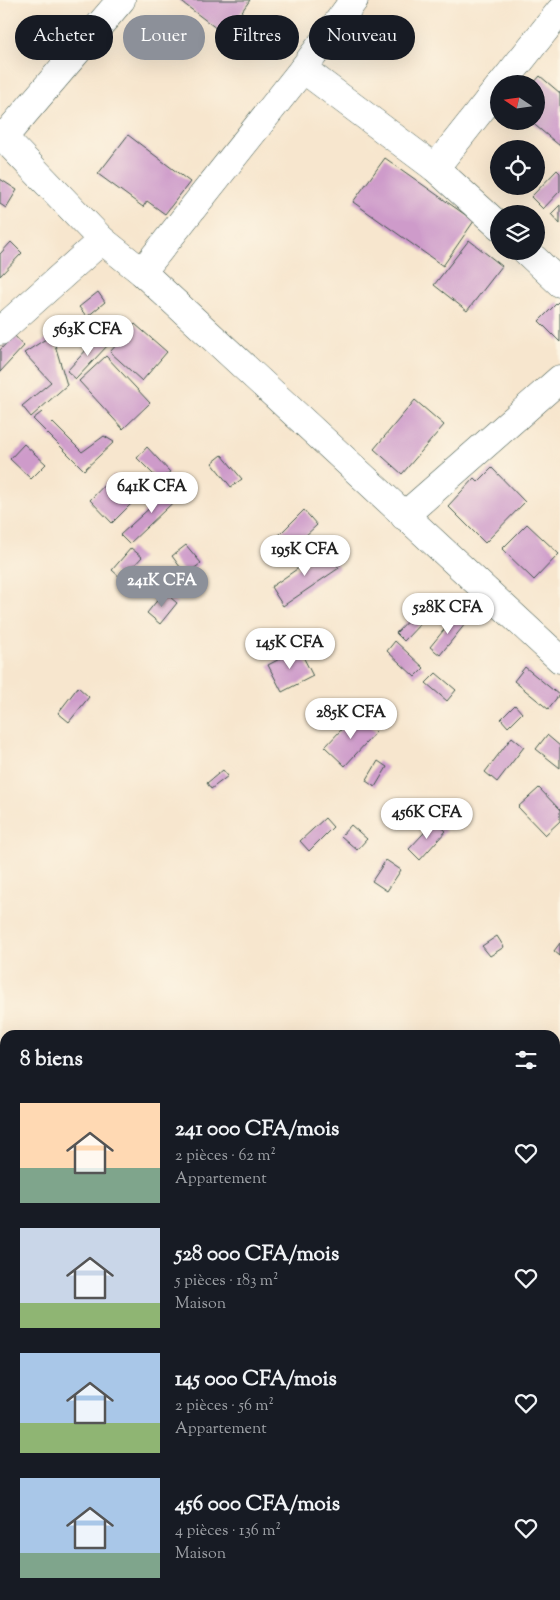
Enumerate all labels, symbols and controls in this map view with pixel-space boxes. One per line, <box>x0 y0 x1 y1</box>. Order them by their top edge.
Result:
chip: Acheter <box>15 15 113 60</box>
chip: Louer <box>123 15 205 60</box>
chip: Filtres <box>215 15 299 60</box>
chip: Nouveau <box>309 15 415 60</box>
north arrow <box>490 75 545 130</box>
map controls <box>490 75 545 260</box>
button: locate <box>490 140 545 195</box>
button: layers <box>490 205 545 260</box>
pin: 563K CFA <box>36 314 140 357</box>
text: 563K CFA <box>54 319 122 342</box>
pin: 641K CFA <box>100 472 204 514</box>
text: 641K CFA <box>117 476 187 499</box>
pin: 195K CFA <box>253 534 357 577</box>
text: 195K CFA <box>271 539 339 562</box>
pin: 241K CFA <box>110 566 214 608</box>
text: 241K CFA <box>127 570 197 593</box>
pin: 528K CFA <box>396 592 500 635</box>
text: 528K CFA <box>413 597 483 620</box>
pin: 145K CFA <box>238 628 342 670</box>
text: 145K CFA <box>256 632 324 655</box>
pin: 285K CFA <box>299 698 403 740</box>
text: 285K CFA <box>316 702 386 725</box>
pin: 456K CFA <box>375 798 479 840</box>
text: 456K CFA <box>392 802 462 825</box>
text: 8 biens <box>20 1045 83 1075</box>
icon: filters <box>512 1046 540 1074</box>
text: 241 000 CFA/mois <box>175 1115 339 1145</box>
icon: home <box>60 1123 120 1183</box>
icon: heart <box>512 1139 540 1167</box>
text: 2 pièces · 62 m² <box>175 1145 276 1168</box>
text: Appartement <box>175 1168 267 1191</box>
text: 528 000 CFA/mois <box>175 1240 339 1270</box>
icon: home <box>60 1248 120 1308</box>
icon: heart <box>512 1264 540 1292</box>
text: 5 pièces · 183 m² <box>175 1270 278 1293</box>
text: Maison <box>175 1293 226 1316</box>
text: 145 000 CFA/mois <box>175 1365 337 1395</box>
icon: home <box>60 1373 120 1433</box>
icon: heart <box>512 1389 540 1417</box>
text: 2 pièces · 56 m² <box>175 1395 274 1418</box>
text: Appartement <box>175 1418 267 1441</box>
text: 456 000 CFA/mois <box>175 1490 340 1520</box>
icon: home <box>60 1498 120 1558</box>
icon: heart <box>512 1514 540 1542</box>
text: 4 pièces · 136 m² <box>175 1520 281 1543</box>
text: Maison <box>175 1543 226 1566</box>

